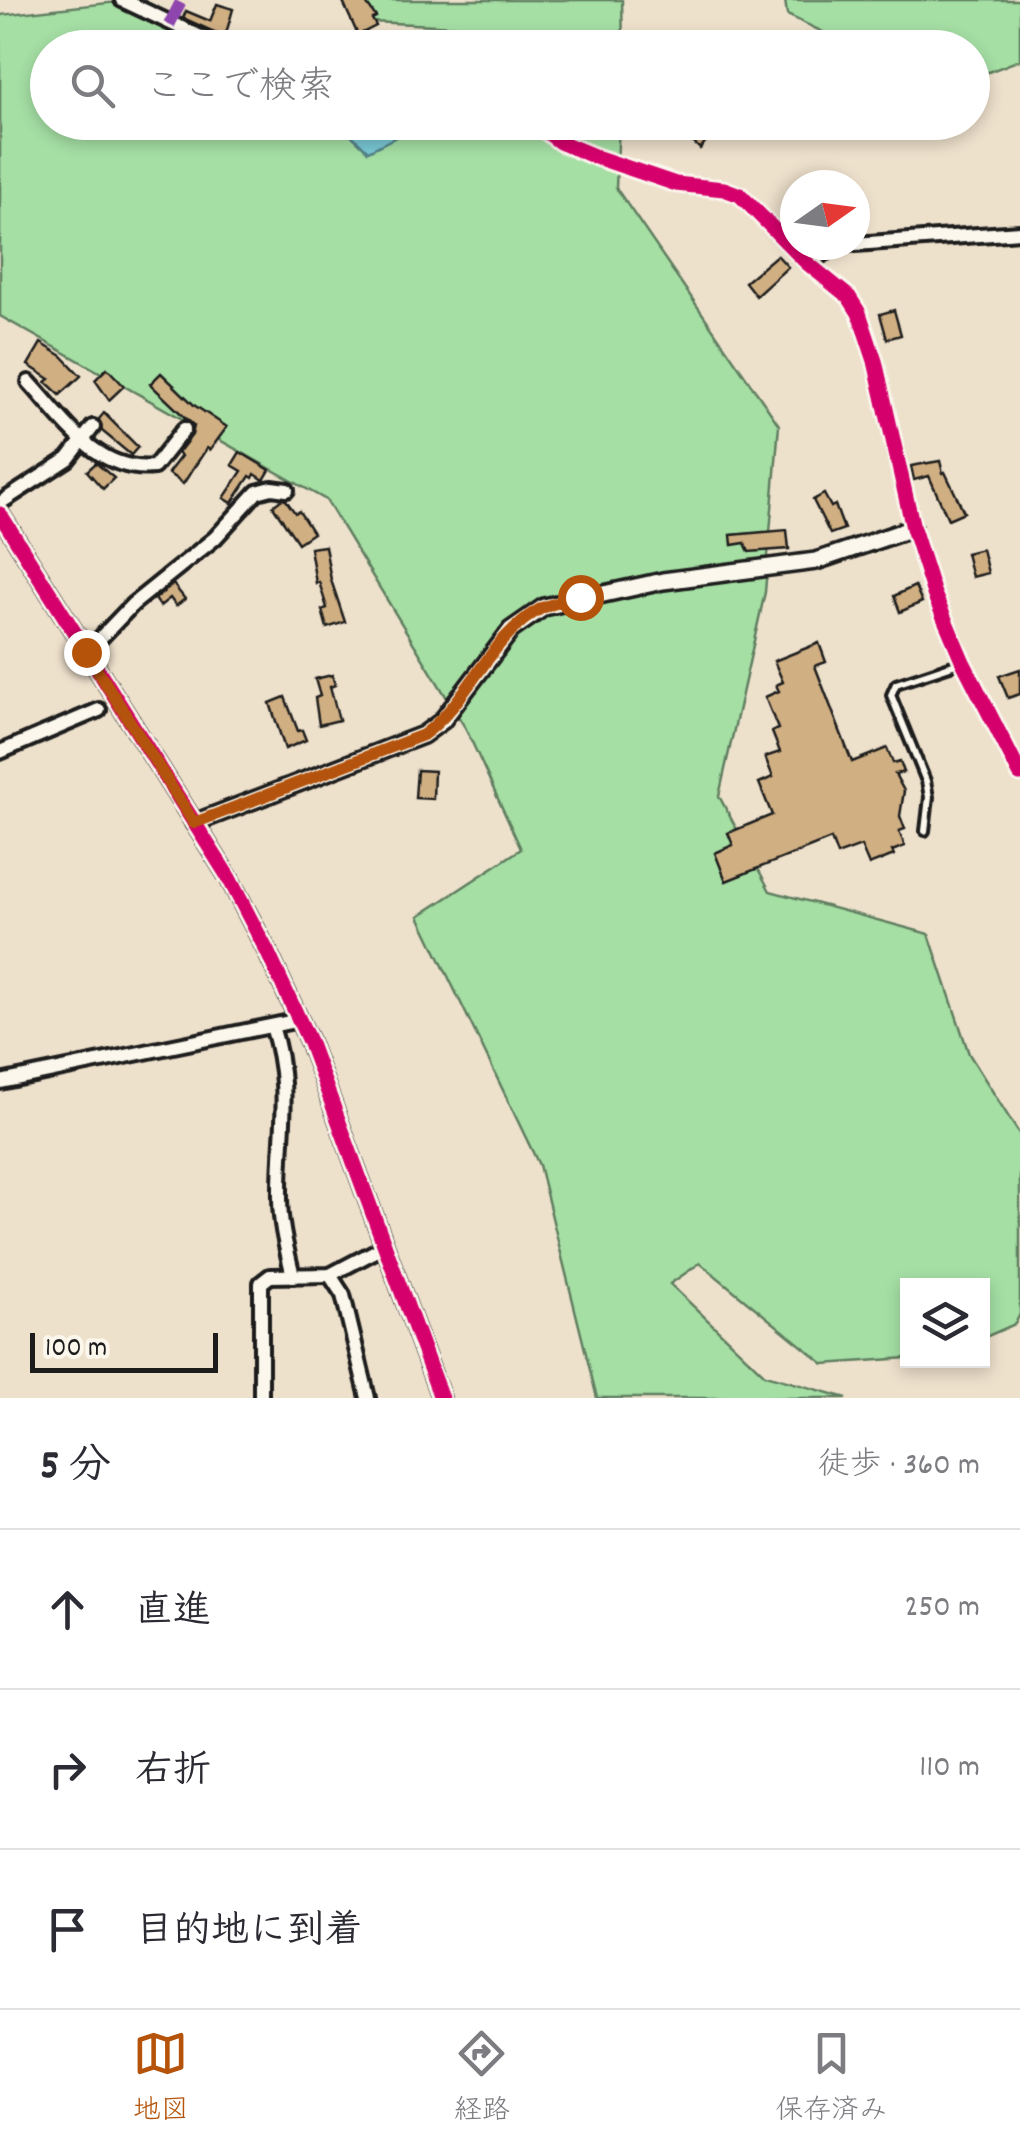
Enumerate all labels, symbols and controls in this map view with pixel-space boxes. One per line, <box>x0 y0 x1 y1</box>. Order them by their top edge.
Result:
search box <box>30 30 990 140</box>
icon: search <box>65 58 120 113</box>
text: ここで検索 <box>145 62 335 117</box>
north arrow <box>780 170 870 260</box>
route start <box>558 575 604 621</box>
route end <box>64 630 110 676</box>
map controls <box>900 1278 990 1368</box>
button: layers <box>900 1278 990 1368</box>
scale bar <box>30 1328 218 1372</box>
text: 100 m <box>45 1330 107 1370</box>
text: 5 分 <box>40 1439 111 1499</box>
text: 徒歩 · 360 m <box>817 1444 980 1490</box>
icon: ahead <box>40 1582 95 1637</box>
text: 直進 <box>135 1586 211 1641</box>
text: 250 m <box>904 1586 980 1632</box>
icon: right <box>40 1742 95 1797</box>
text: 右折 <box>135 1746 211 1801</box>
text: 110 m <box>919 1746 980 1792</box>
icon: arrive <box>40 1902 95 1957</box>
text: 目的地に到着 <box>135 1906 363 1961</box>
tab: 地図 <box>133 2026 189 2133</box>
tab: 経路 <box>454 2026 510 2133</box>
tab: 保存済み <box>775 2026 887 2133</box>

